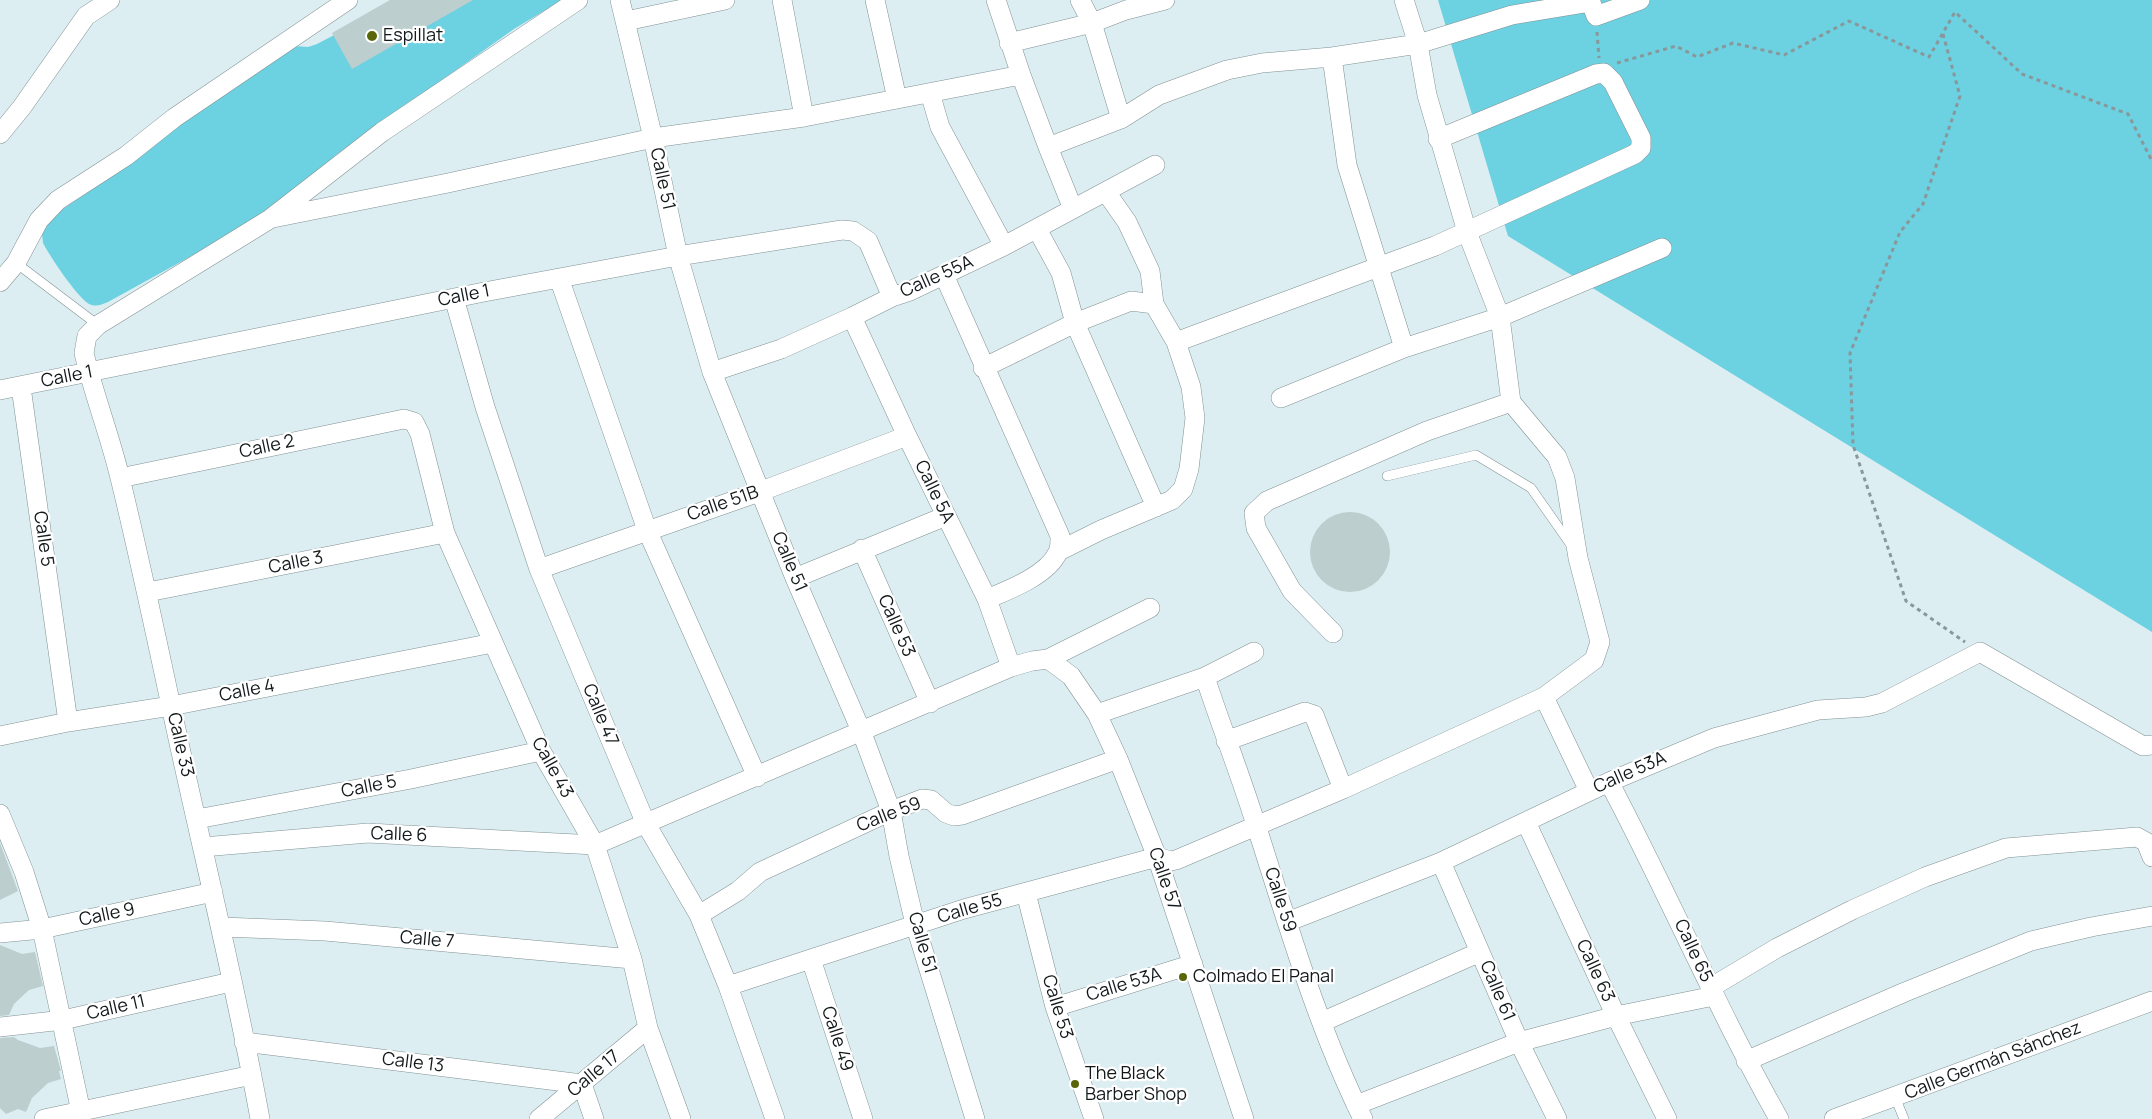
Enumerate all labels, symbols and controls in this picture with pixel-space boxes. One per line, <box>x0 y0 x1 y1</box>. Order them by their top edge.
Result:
place label: Espillat <box>383 25 443 47</box>
marker: Espillat <box>365 29 379 43</box>
street label: Calle 51 <box>645 146 679 212</box>
street label: Calle 55A <box>897 251 977 303</box>
street label: Calle 1 <box>436 280 492 312</box>
street label: Calle 1 <box>39 361 95 393</box>
street label: Calle 2 <box>238 431 296 463</box>
street label: Calle 5A <box>910 457 958 527</box>
street label: Calle 51B <box>685 482 761 526</box>
street label: Calle 5 <box>28 510 58 568</box>
street label: Calle 51 <box>767 529 811 595</box>
street label: Calle 3 <box>267 547 325 579</box>
street label: Calle 53 <box>873 592 919 660</box>
street label: Calle 4 <box>217 675 277 707</box>
street label: Calle 47 <box>577 681 623 749</box>
street label: Calle 33 <box>162 711 198 779</box>
street label: Calle 43 <box>527 734 577 802</box>
street label: Calle 53A <box>1590 747 1670 799</box>
street label: Calle 5 <box>340 771 398 803</box>
street label: Calle 59 <box>854 793 924 837</box>
street label: Calle 6 <box>370 823 428 847</box>
street label: Calle 57 <box>1143 845 1185 913</box>
street label: Calle 59 <box>1259 865 1301 935</box>
street label: Calle 55 <box>935 889 1005 929</box>
street label: Calle 9 <box>77 899 137 931</box>
street label: Calle 51 <box>903 910 941 976</box>
street label: Calle 65 <box>1669 916 1717 986</box>
street label: Calle 7 <box>399 927 455 953</box>
street label: Calle 63 <box>1571 936 1619 1006</box>
street label: Calle 61 <box>1475 958 1519 1024</box>
street label: Calle 53A <box>1084 963 1164 1007</box>
place label: Colmado El Panal <box>1193 966 1334 988</box>
marker: Colmado El Panal <box>1177 971 1189 983</box>
street label: Calle 53 <box>1037 972 1077 1042</box>
street label: Calle 11 <box>85 991 147 1025</box>
street label: Calle 49 <box>816 1004 858 1074</box>
street label: Calle Germán Sánchez <box>1902 1017 2084 1105</box>
street label: Calle 17 <box>564 1046 624 1102</box>
street label: Calle 13 <box>381 1048 445 1078</box>
place label: The Black Barber Shop <box>1085 1063 1187 1106</box>
marker: The Black Barber Shop <box>1069 1078 1081 1090</box>

